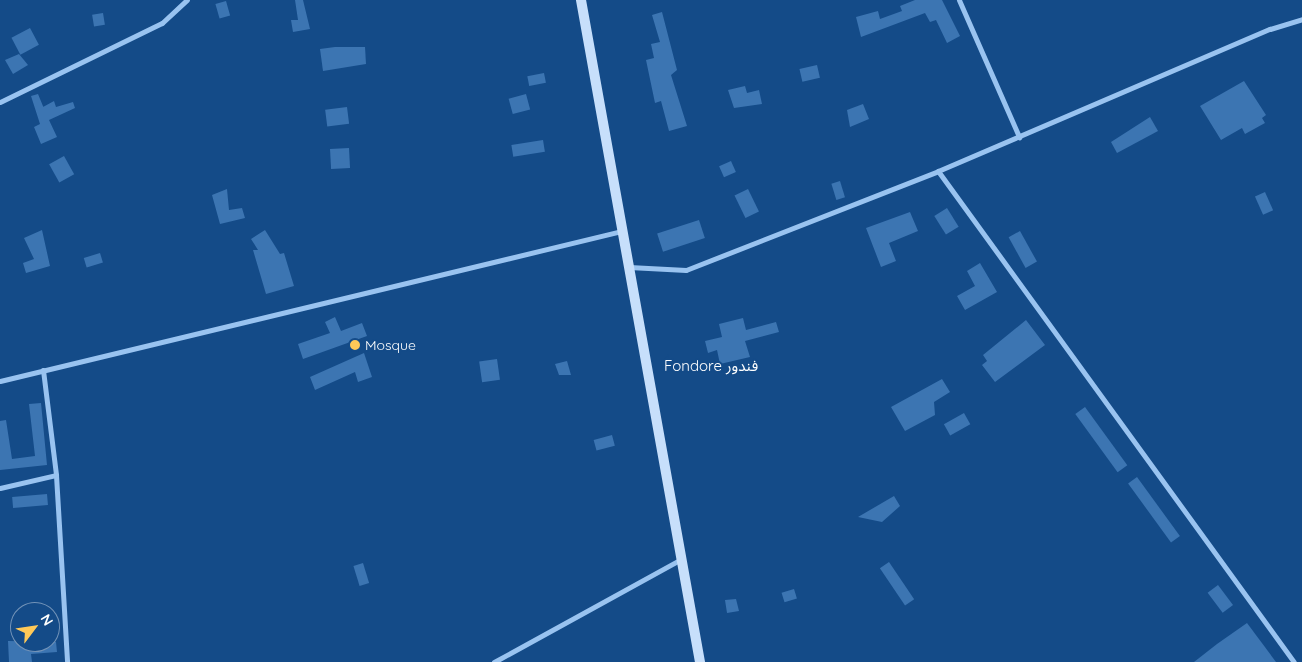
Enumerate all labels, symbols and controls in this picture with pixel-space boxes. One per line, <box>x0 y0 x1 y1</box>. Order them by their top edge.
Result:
place label: Mosque <box>365 337 416 353</box>
marker: Mosque <box>349 339 361 351</box>
district label: Fondore فندور <box>664 357 758 375</box>
north arrow <box>10 602 60 652</box>
text: N <box>37 611 57 629</box>

